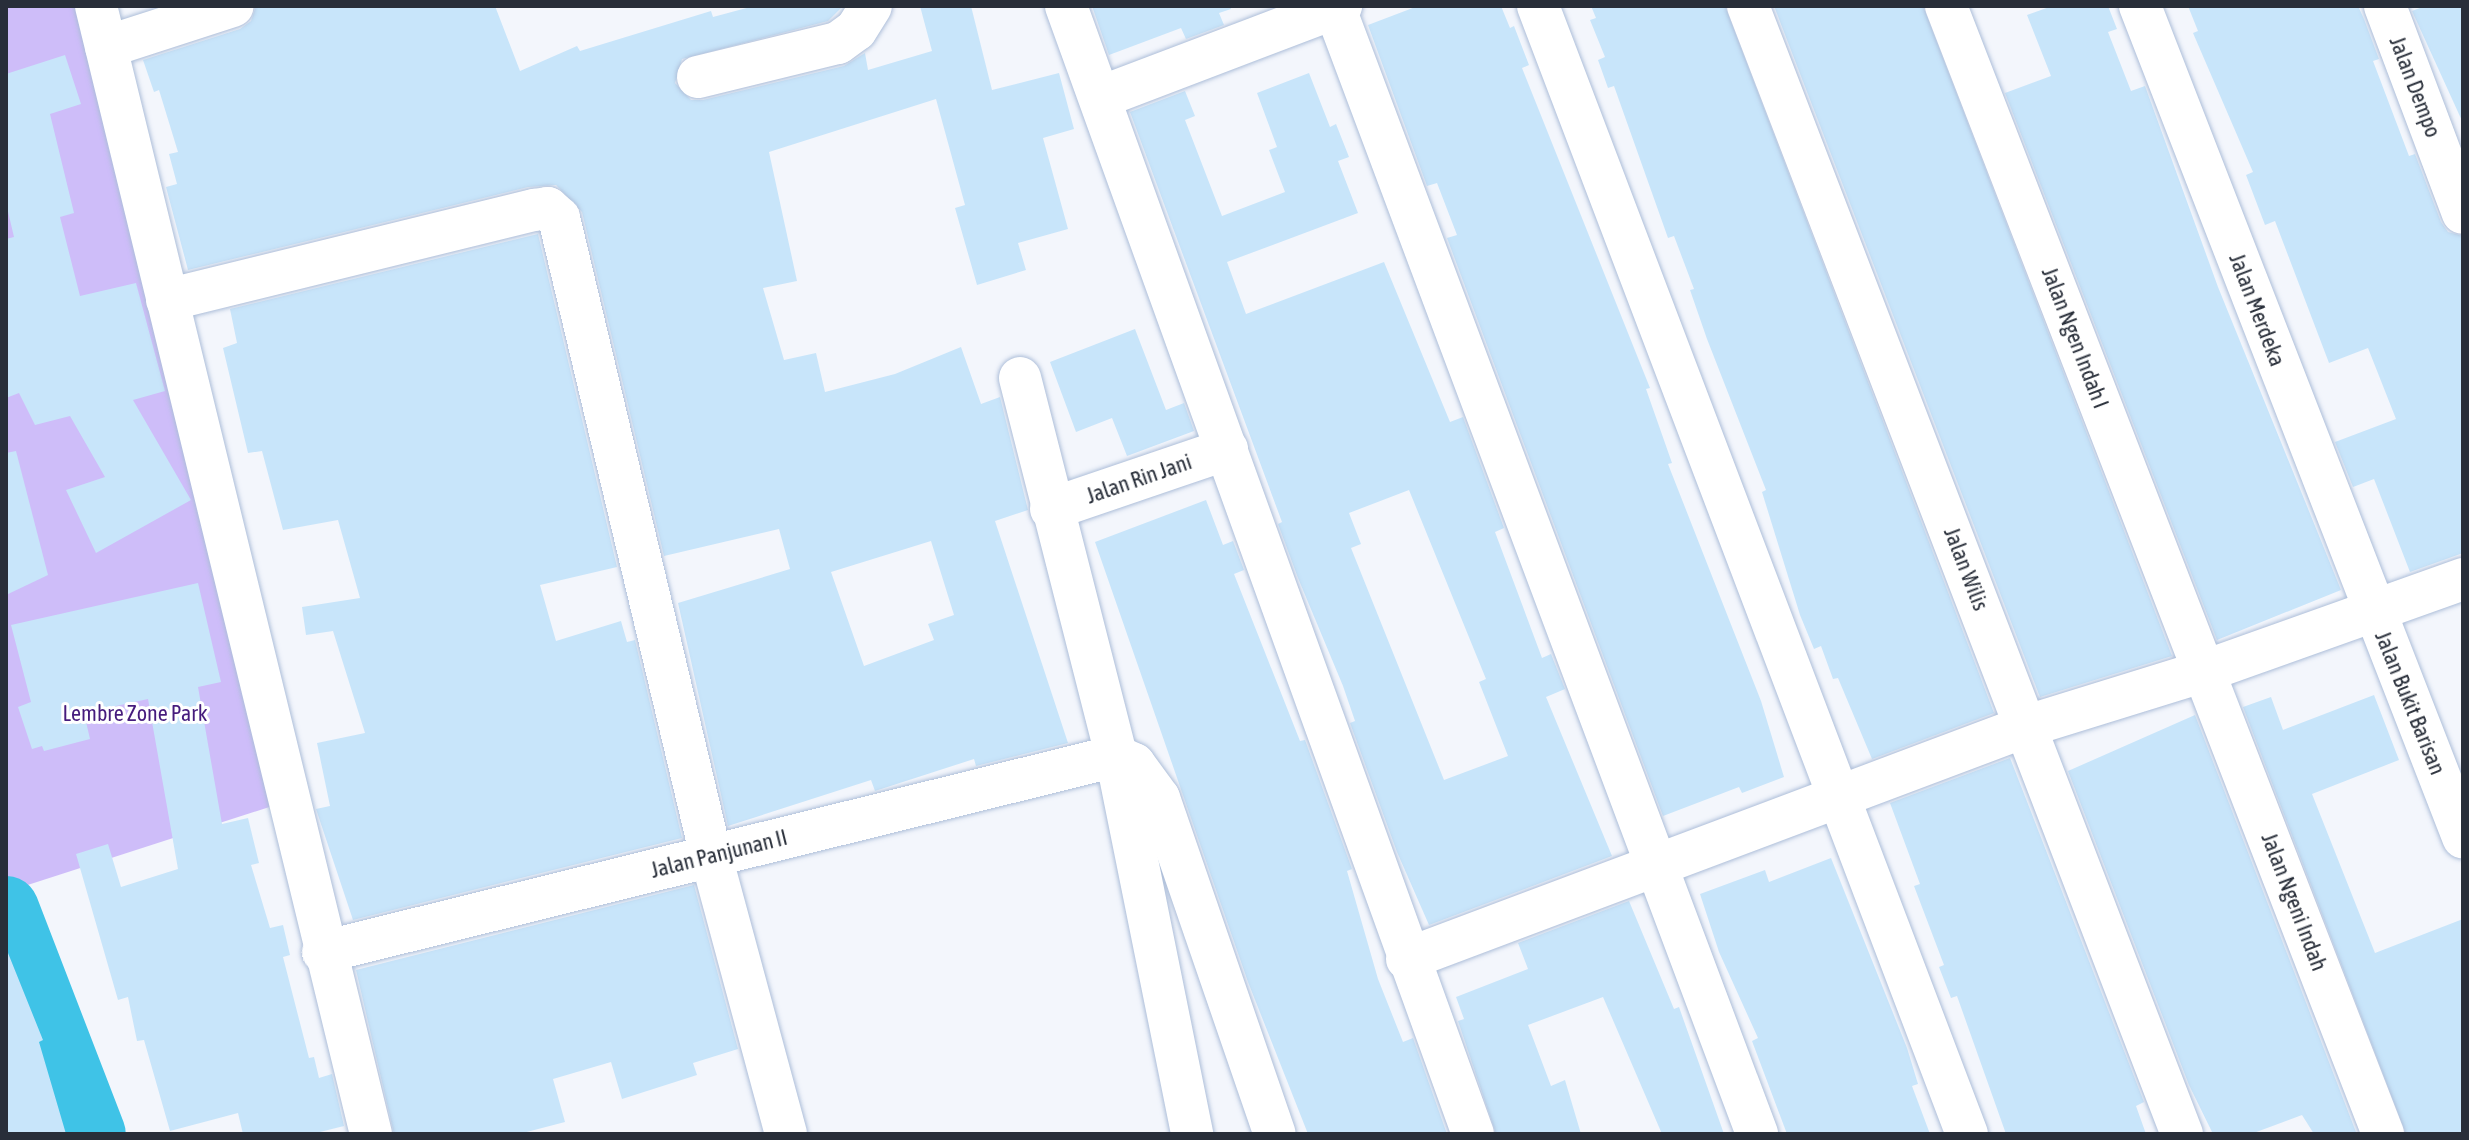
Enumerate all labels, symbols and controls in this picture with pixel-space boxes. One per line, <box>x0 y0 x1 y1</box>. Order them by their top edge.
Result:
street label: Jalan Dempo <box>2384 33 2446 141</box>
street label: Jalan Merdeka <box>2223 250 2291 370</box>
street label: Jalan Ngen Indah I <box>2036 264 2114 412</box>
street label: Jalan Rin Jani <box>1083 449 1195 509</box>
street label: Jalan Wilis <box>1938 524 1994 614</box>
street label: Jalan Bukit Barisan <box>2369 627 2451 779</box>
park label: Lembre Zone Park <box>63 701 207 727</box>
street label: Jalan Panjunan II <box>648 824 790 884</box>
street label: Jalan Ngeni Indah <box>2256 829 2332 975</box>

